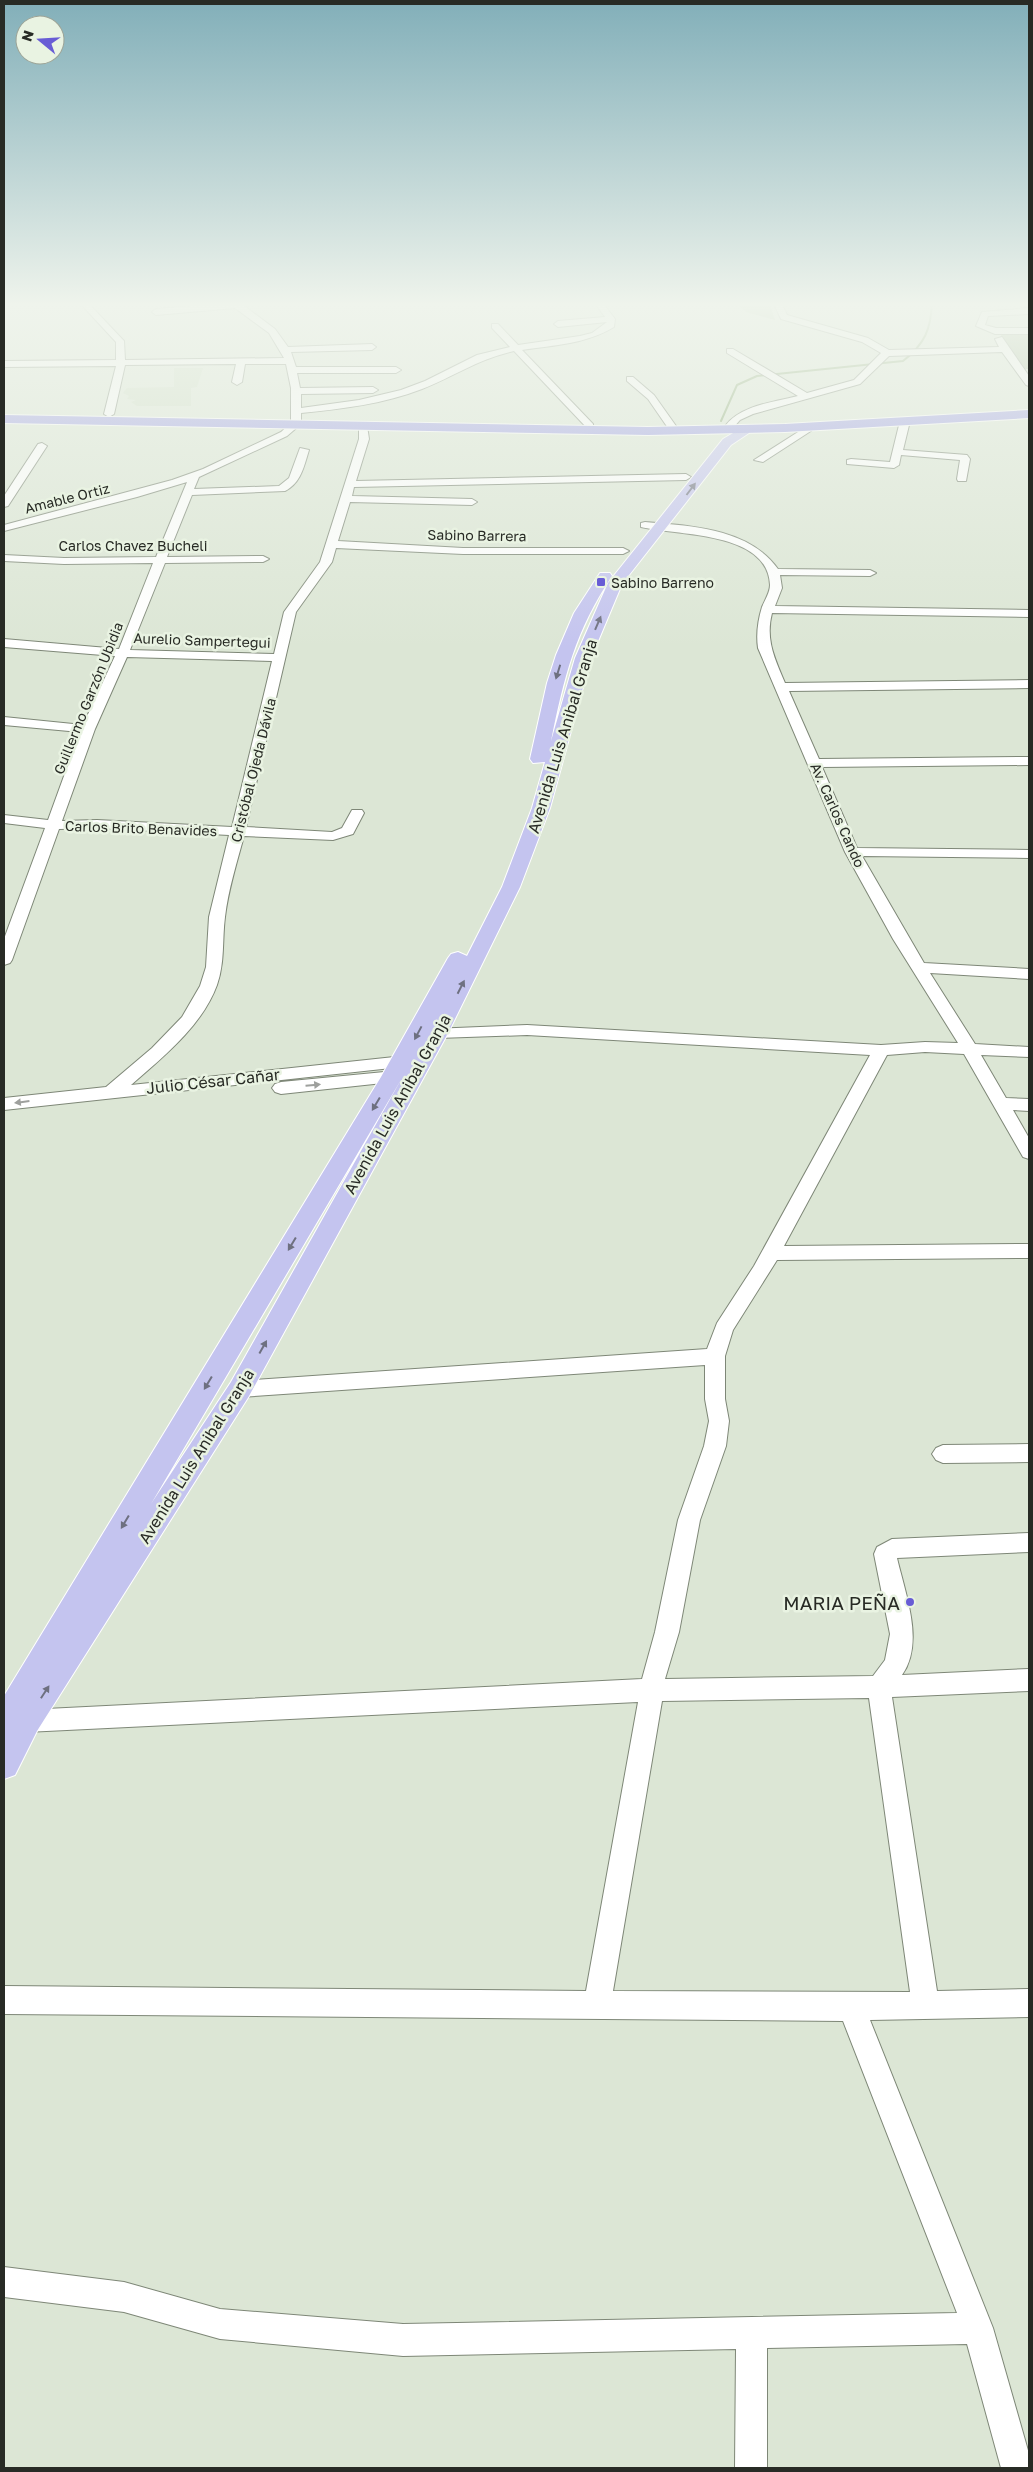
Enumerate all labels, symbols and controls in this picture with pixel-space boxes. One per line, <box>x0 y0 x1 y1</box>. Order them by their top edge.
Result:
north arrow <box>15 15 65 65</box>
text: N <box>17 28 37 44</box>
street label: Amable Ortiz <box>23 479 111 517</box>
one-way arrow <box>686 482 696 496</box>
street label: Sabino Barrera <box>427 526 527 544</box>
street label: Carlos Chavez Bucheli <box>58 537 208 554</box>
place label: Sabino Barreno <box>611 574 714 591</box>
marker: Sabino Barreno <box>595 576 607 588</box>
one-way arrow <box>594 615 602 630</box>
street label: Guillermo Garzón Ubidia <box>50 619 126 777</box>
street label: Aurelio Sampertegui <box>133 629 271 651</box>
street label: Avenida Luis Anibal Granja <box>523 636 601 836</box>
one-way arrow <box>554 664 562 679</box>
street label: Cristóbal Ojeda Dávila <box>227 696 279 844</box>
street label: Av. Carlos Cando <box>807 760 869 870</box>
street label: Carlos Brito Benavides <box>65 817 217 839</box>
one-way arrow <box>457 979 465 994</box>
street label: Avenida Luis Anibal Granja <box>339 1011 455 1197</box>
one-way arrow <box>414 1025 422 1040</box>
street label: Julio César Cañar <box>145 1064 281 1098</box>
one-way arrow <box>306 1080 322 1088</box>
one-way arrow <box>13 1098 29 1106</box>
one-way arrow <box>371 1098 380 1111</box>
one-way arrow <box>287 1237 297 1250</box>
one-way arrow <box>259 1340 267 1355</box>
street label: Avenida Luis Anibal Granja <box>134 1365 258 1547</box>
one-way arrow <box>204 1376 213 1389</box>
one-way arrow <box>120 1516 129 1529</box>
place label: MARIA PEÑA <box>783 1591 900 1614</box>
marker: MARIA PEÑA <box>904 1596 916 1608</box>
one-way arrow <box>40 1685 50 1698</box>

